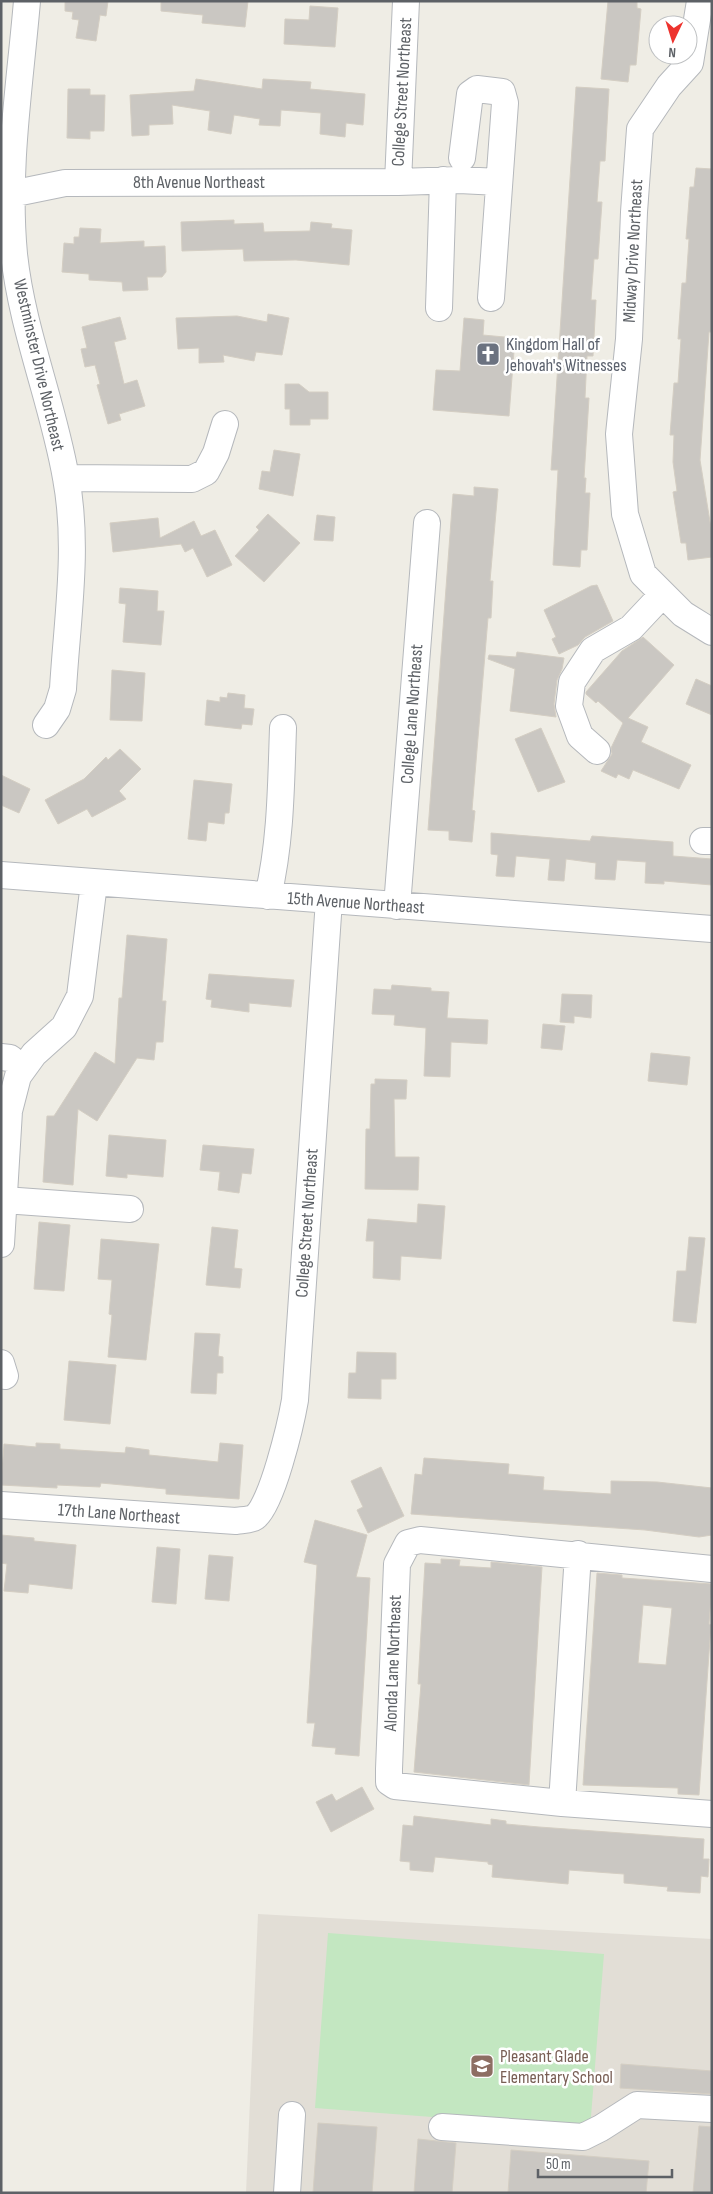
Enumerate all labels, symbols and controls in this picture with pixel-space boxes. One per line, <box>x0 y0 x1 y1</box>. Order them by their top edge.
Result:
north arrow <box>648 15 698 65</box>
street label: College Street Northeast <box>388 16 416 167</box>
text: N <box>668 44 676 61</box>
street label: 8th Avenue Northeast <box>133 172 266 193</box>
street label: Midway Drive Northeast <box>619 178 647 323</box>
street label: Westminster Drive Northeast <box>9 277 69 454</box>
place label: Kingdom Hall of Jehovah's Witnesses <box>505 334 627 376</box>
church icon: Kingdom Hall of Jehovah's Witnesses <box>475 341 501 367</box>
street label: College Lane Northeast <box>397 643 427 785</box>
street label: 15th Avenue Northeast <box>287 888 426 918</box>
street label: College Street Northeast <box>291 1147 323 1298</box>
street label: 17th Lane Northeast <box>57 1499 181 1529</box>
street label: Alonda Lane Northeast <box>380 1594 406 1733</box>
place label: Pleasant Glade Elementary School <box>500 2046 613 2088</box>
school or university icon: Pleasant Glade Elementary School <box>469 2053 495 2079</box>
scale bar <box>538 2146 672 2178</box>
text: 50 m <box>546 2155 571 2174</box>

